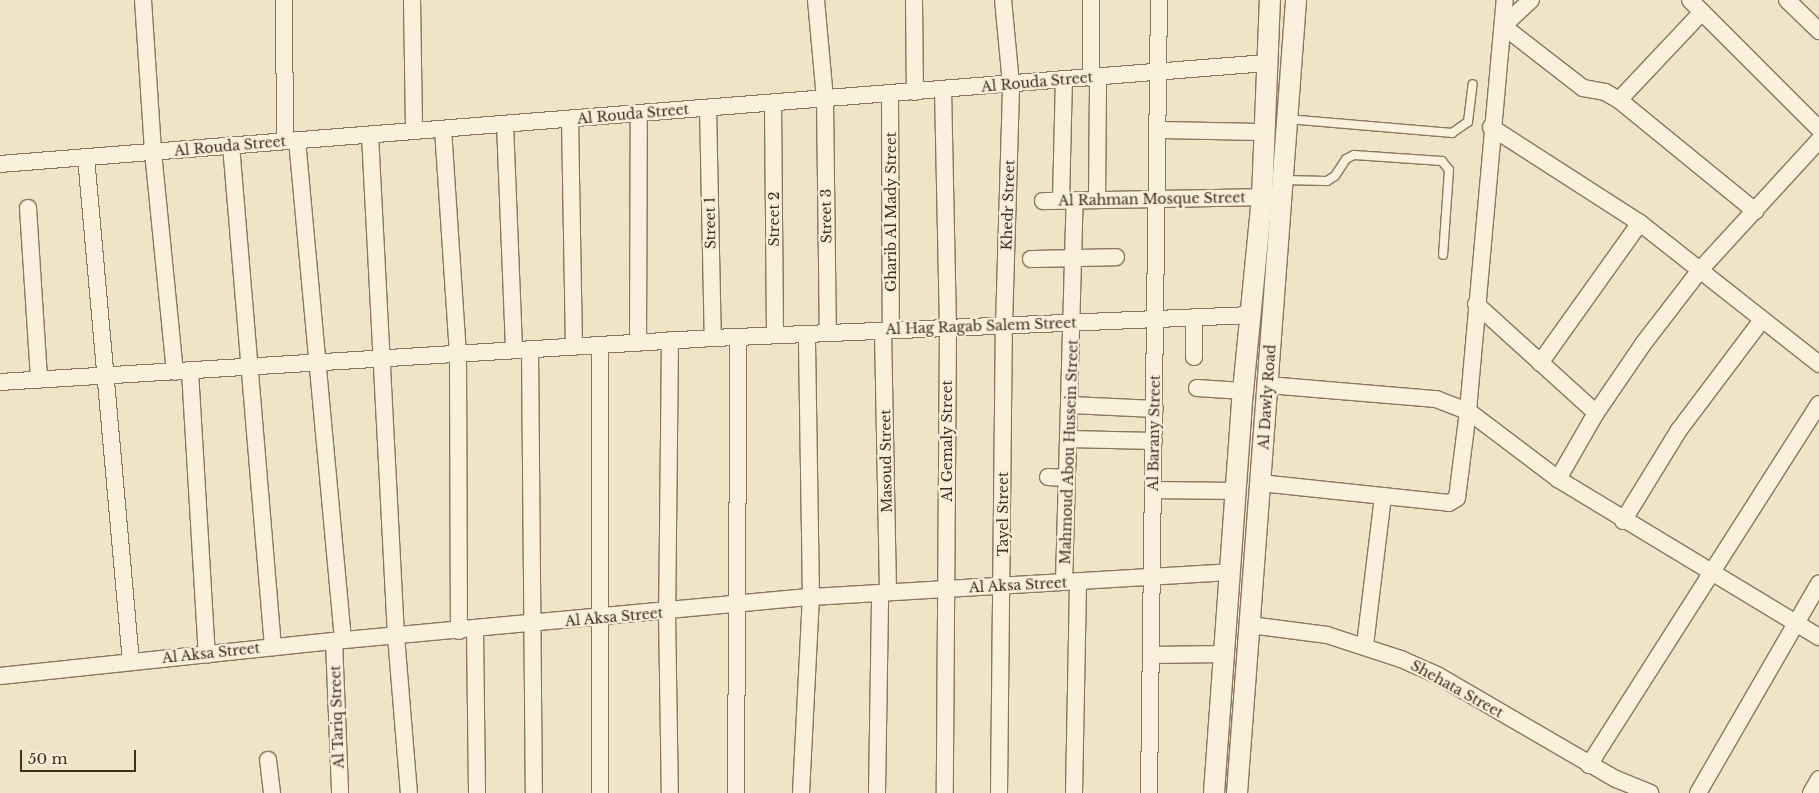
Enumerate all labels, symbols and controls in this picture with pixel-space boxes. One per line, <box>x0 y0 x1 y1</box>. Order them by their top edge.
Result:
street label: Al Rouda Street <box>980 69 1094 95</box>
street label: Al Rouda Street <box>576 101 690 127</box>
street label: Gharib Al Mady Street <box>883 131 899 293</box>
street label: Al Rouda Street <box>173 133 287 159</box>
street label: Khedr Street <box>998 159 1018 251</box>
street label: Street 3 <box>817 188 835 244</box>
street label: Al Rahman Mosque Street <box>1058 189 1246 209</box>
street label: Street 2 <box>766 192 782 246</box>
street label: Street 1 <box>701 197 719 249</box>
street label: Al Hag Ragab Salem Street <box>885 314 1077 338</box>
street label: Mahmoud Abou Hussein Street <box>1057 339 1081 565</box>
street label: Al Dawly Road <box>1255 344 1279 450</box>
street label: Al Barany Street <box>1145 374 1163 492</box>
street label: Al Gemaly Street <box>939 380 955 502</box>
street label: Masoud Street <box>877 409 895 513</box>
street label: Tayel Street <box>995 472 1011 556</box>
street label: Al Aksa Street <box>968 574 1068 596</box>
street label: Al Aksa Street <box>564 604 664 630</box>
street label: Al Aksa Street <box>161 639 261 667</box>
street label: Shehata Street <box>1408 657 1506 721</box>
street label: Al Tariq Street <box>327 665 347 769</box>
scale bar <box>22 740 139 772</box>
text: 50 m <box>28 749 68 768</box>

